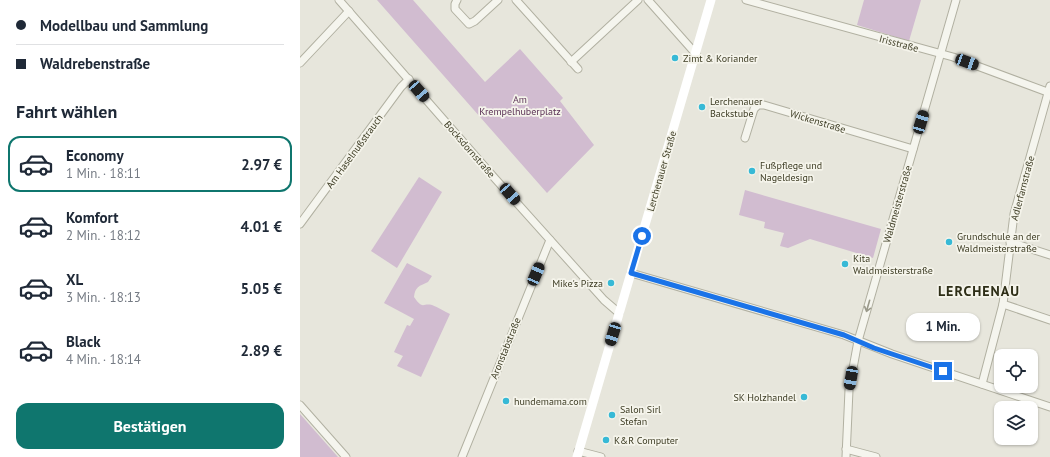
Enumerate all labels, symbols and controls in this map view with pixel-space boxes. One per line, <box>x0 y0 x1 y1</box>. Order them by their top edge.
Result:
text: Modellbau und Sammlung <box>40 16 208 35</box>
street label: Irisstraße <box>878 32 920 55</box>
place label: Zimt & Koriander <box>683 52 758 65</box>
car <box>954 52 980 72</box>
marker: Zimt & Koriander <box>670 53 680 63</box>
text: Waldrebenstraße <box>40 54 150 73</box>
car <box>407 78 431 104</box>
park label: Am Krempelhuberplatz <box>479 93 561 118</box>
place label: Lerchenauer Backstube <box>710 95 763 120</box>
text: Fahrt wählen <box>16 100 117 123</box>
marker: Lerchenauer Backstube <box>697 102 707 112</box>
street label: Wickenstraße <box>788 107 847 136</box>
car <box>912 109 930 135</box>
street label: Am Haselnußstrauch <box>323 112 386 191</box>
street label: Bocksdornstraße <box>441 118 498 180</box>
street label: Lerchenauer Straße <box>644 129 679 213</box>
icon: car <box>18 146 54 182</box>
text: Economy <box>66 146 124 165</box>
street label: Adlerfarnstraße <box>1008 154 1037 222</box>
text: 2.97 € <box>241 155 282 174</box>
place label: Fußpflege und Nageldesign <box>760 159 822 184</box>
street label: Waldmeisterstraße <box>880 164 915 244</box>
text: 1 Min. · 18:11 <box>66 165 141 182</box>
marker: Fußpflege und Nageldesign <box>747 166 757 176</box>
car <box>498 181 522 207</box>
icon: car <box>18 208 54 244</box>
text: Komfort <box>66 208 118 227</box>
text: 4.01 € <box>240 217 282 236</box>
text: 2 Min. · 18:12 <box>66 227 141 244</box>
route start <box>633 227 651 245</box>
place label: Grundschule an der Waldmeisterstraße <box>957 230 1041 255</box>
marker: Grundschule an der Waldmeisterstraße <box>944 237 954 247</box>
place label: Kita Waldmeisterstraße <box>853 252 933 277</box>
marker: Kita Waldmeisterstraße <box>840 259 850 269</box>
car <box>526 261 546 287</box>
icon: car <box>18 270 54 306</box>
text: XL <box>66 270 83 289</box>
place label: Mike's Pizza <box>552 277 603 290</box>
marker: Mike's Pizza <box>606 278 616 288</box>
text: 5.05 € <box>240 279 282 298</box>
district label: LERCHENAU <box>938 282 1020 300</box>
text: 3 Min. · 18:13 <box>66 289 141 306</box>
one-way arrow <box>864 300 871 313</box>
callout: 1 Min. <box>906 313 980 341</box>
street label: Aronstabstraße <box>487 316 524 381</box>
text: 1 Min. <box>926 318 960 335</box>
car <box>604 321 622 347</box>
icon: car <box>18 332 54 368</box>
text: Black <box>66 332 101 351</box>
text: 2.89 € <box>240 341 282 360</box>
map controls <box>994 349 1038 445</box>
button: locate <box>994 349 1038 393</box>
text: 4 Min. · 18:14 <box>66 351 141 368</box>
route end <box>934 362 952 380</box>
car <box>843 365 859 391</box>
place label: SK Holzhandel <box>733 391 796 404</box>
marker: SK Holzhandel <box>799 392 809 402</box>
place label: hundemama.com <box>514 395 587 408</box>
marker: hundemama.com <box>501 396 511 406</box>
button: layers <box>994 401 1038 445</box>
button: Bestätigen <box>16 403 284 449</box>
place label: Salon Sirl Stefan <box>620 403 661 428</box>
marker: Salon Sirl Stefan <box>607 410 617 420</box>
place label: K&R Computer <box>614 434 679 447</box>
marker: K&R Computer <box>601 435 611 445</box>

